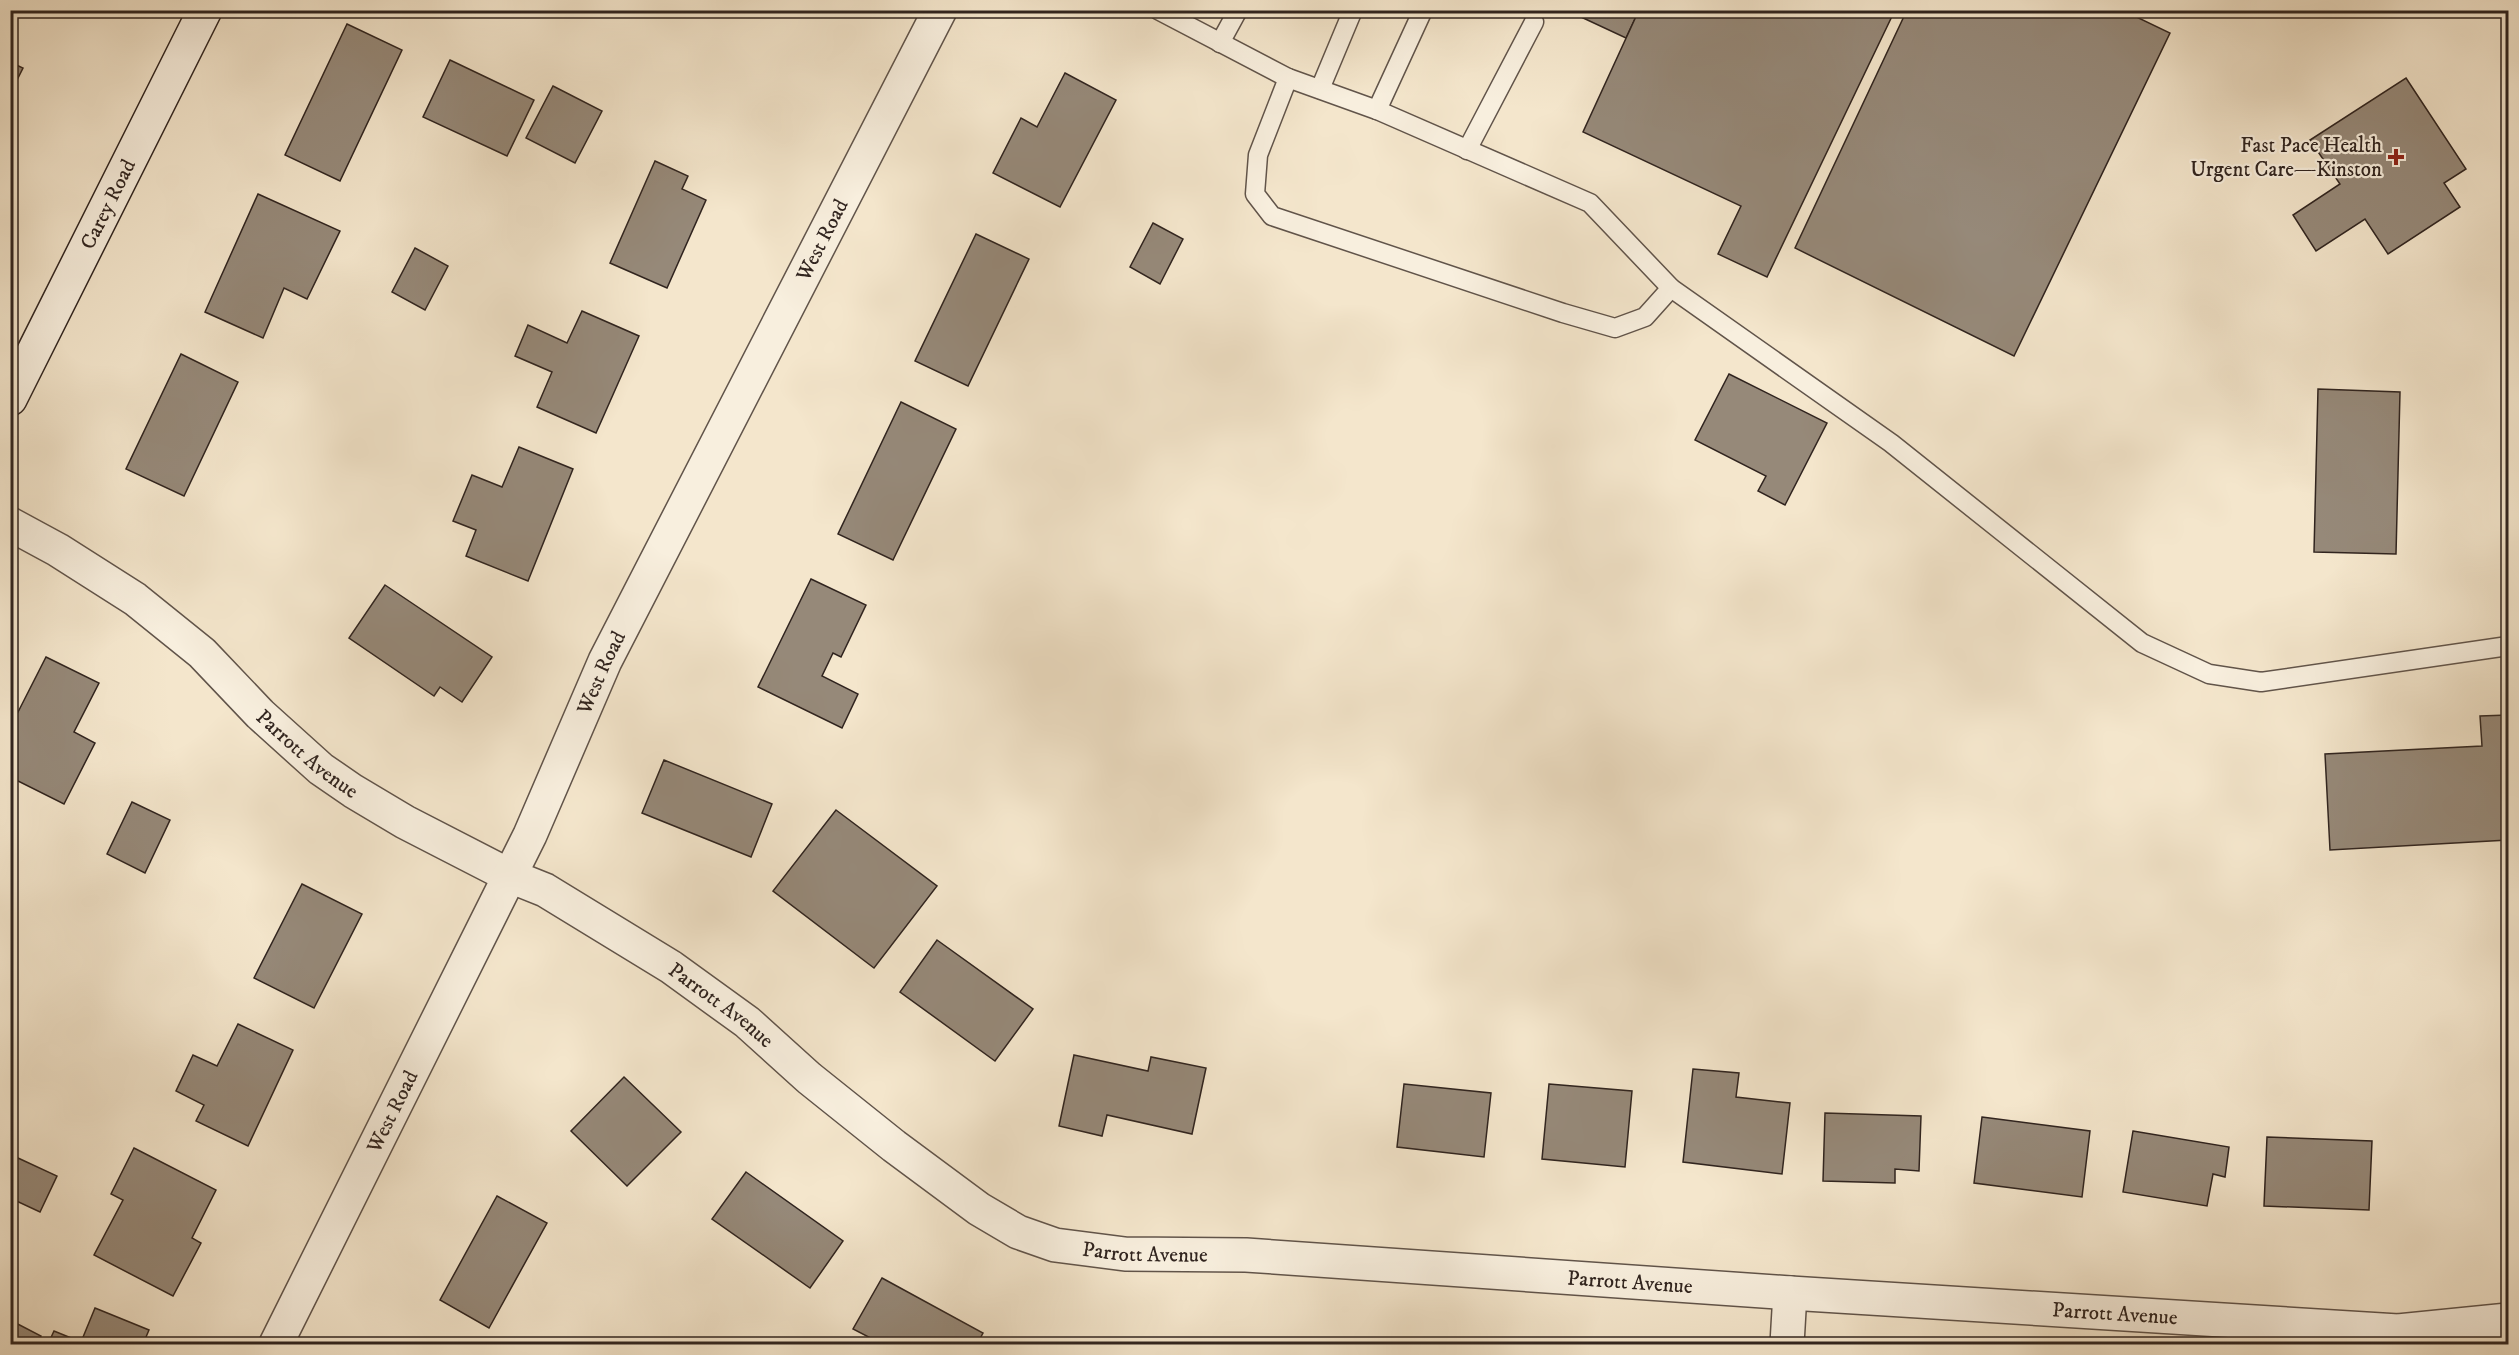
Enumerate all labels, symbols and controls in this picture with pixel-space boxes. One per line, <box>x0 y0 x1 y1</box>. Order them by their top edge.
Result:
place label: Fast Pace Health Urgent Care—Kinston <box>2190 133 2382 183</box>
marker: Fast Pace Health Urgent Care—Kinston <box>2387 148 2405 166</box>
street label: Carey Road <box>75 155 142 254</box>
street label: West Road <box>790 194 855 287</box>
street label: West Road <box>571 627 632 720</box>
street label: Parrott Avenue <box>250 705 363 805</box>
street label: Parrott Avenue <box>663 957 779 1054</box>
street label: West Road <box>361 1066 425 1158</box>
street label: Parrott Avenue <box>1081 1237 1208 1269</box>
street label: Parrott Avenue <box>1566 1265 1694 1300</box>
street label: Parrott Avenue <box>2051 1297 2179 1331</box>

